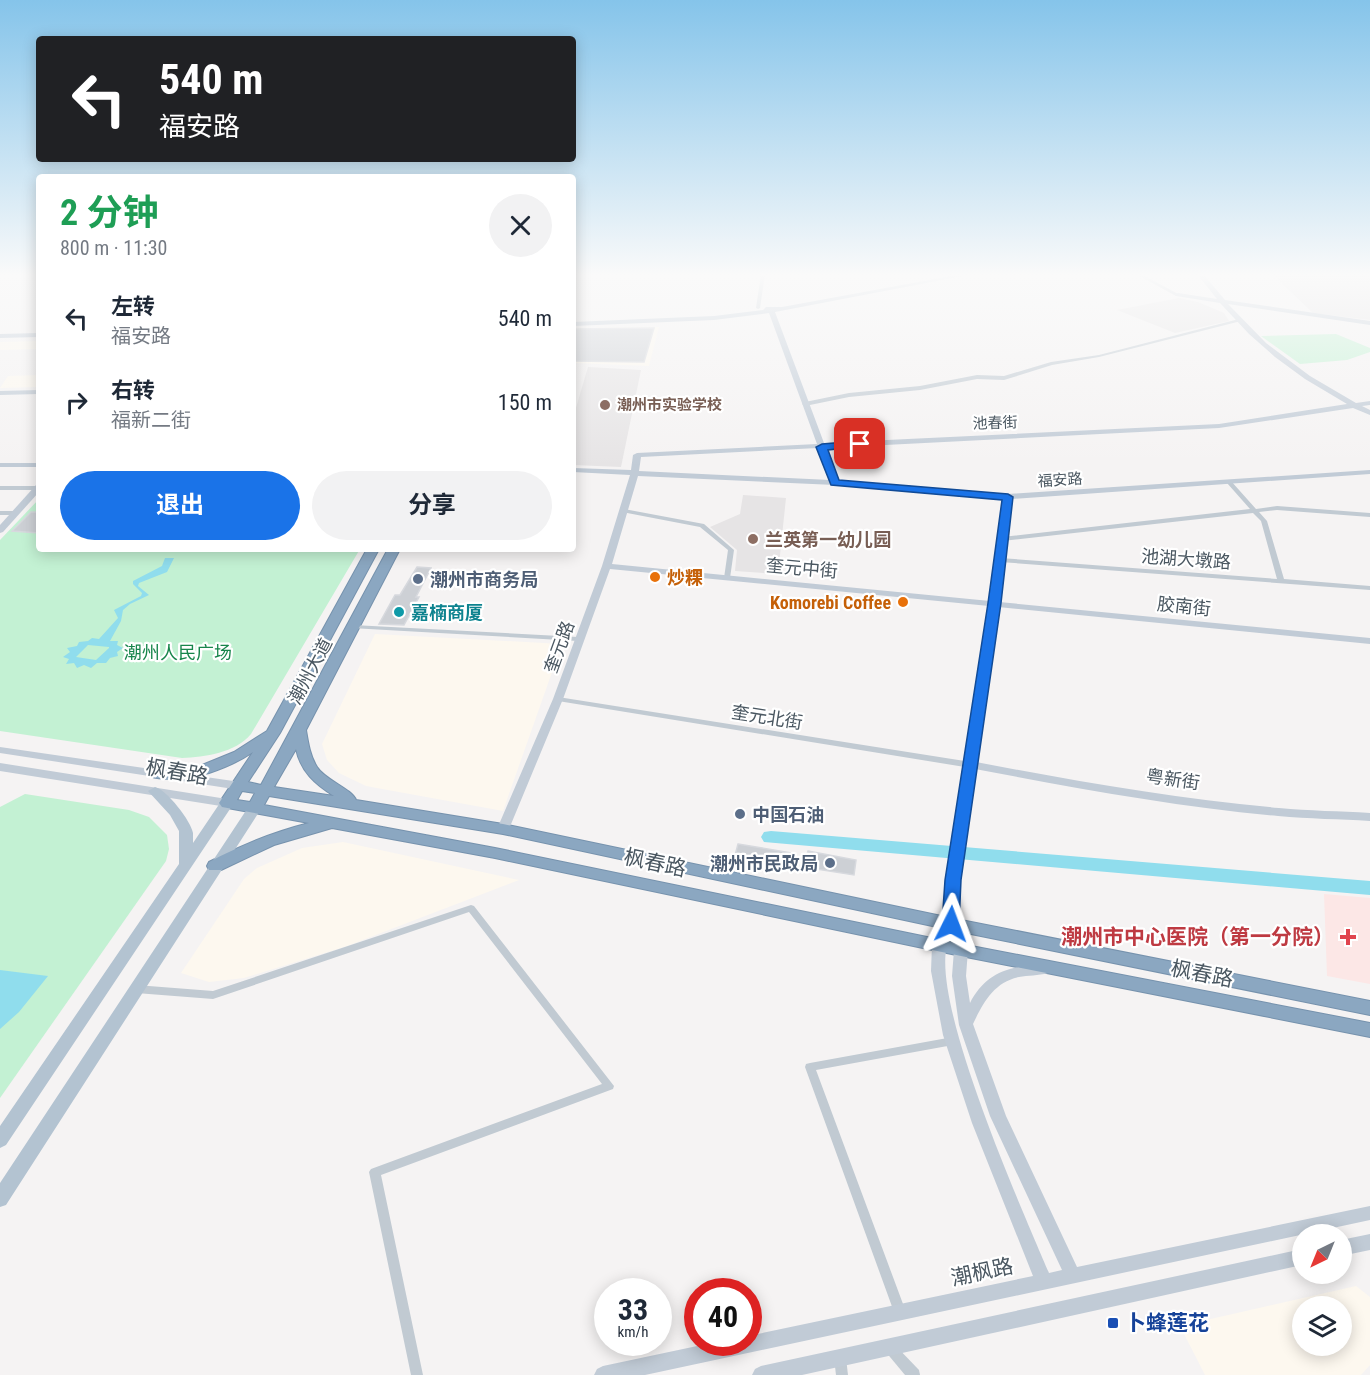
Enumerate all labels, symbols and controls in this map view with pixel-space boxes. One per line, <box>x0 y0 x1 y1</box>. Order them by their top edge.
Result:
text: 540 m <box>159 55 264 104</box>
icon: left <box>60 60 138 138</box>
text: 福安路 <box>159 111 240 143</box>
text: 2 分钟 <box>60 192 159 234</box>
button: close <box>489 194 552 257</box>
text: 800 m · 11:30 <box>60 236 167 260</box>
text: 左转 <box>111 294 155 319</box>
icon: left <box>60 302 93 335</box>
text: 540 m <box>498 306 552 331</box>
text: 福安路 <box>111 324 171 348</box>
text: 右转 <box>111 378 155 403</box>
icon: right <box>60 386 93 419</box>
text: 150 m <box>498 390 552 415</box>
place label: 潮州市实验学校 <box>617 396 722 414</box>
marker: 潮州市实验学校 <box>598 398 612 412</box>
text: 福新二街 <box>111 408 191 432</box>
street label: 池春街 <box>972 413 1018 433</box>
pin <box>834 418 885 469</box>
icon: arrive <box>843 427 876 460</box>
street label: 福安路 <box>1037 469 1083 491</box>
button: 退出 <box>60 471 300 540</box>
button: 分享 <box>312 471 552 540</box>
place label: 兰英第一幼儿园 <box>765 529 891 550</box>
marker: 兰英第一幼儿园 <box>746 532 760 546</box>
street label: 池湖大墩路 <box>1140 545 1232 573</box>
street label: 奎元中街 <box>765 554 839 582</box>
place label: 炒粿 <box>667 567 703 588</box>
place label: 潮州市商务局 <box>430 569 538 590</box>
marker: 炒粿 <box>648 570 662 584</box>
marker: 潮州市商务局 <box>411 572 425 586</box>
place label: Komorebi Coffee <box>770 592 891 613</box>
street label: 胶南街 <box>1156 593 1212 619</box>
marker: Komorebi Coffee <box>896 595 910 609</box>
place label: 嘉楠商厦 <box>411 602 483 623</box>
marker: 嘉楠商厦 <box>392 605 406 619</box>
street label: 奎元路 <box>540 618 578 676</box>
street label: 潮州大道 <box>284 634 336 708</box>
park label: 潮州人民广场 <box>124 642 232 663</box>
street label: 奎元北街 <box>730 701 804 733</box>
street label: 枫春路 <box>144 755 210 789</box>
street label: 粤新街 <box>1145 765 1201 793</box>
place label: 中国石油 <box>752 804 824 825</box>
marker: 中国石油 <box>733 807 747 821</box>
street label: 枫春路 <box>622 845 688 881</box>
place label: 潮州市民政局 <box>710 853 818 874</box>
marker: 潮州市民政局 <box>823 856 837 870</box>
position arrow <box>919 892 983 956</box>
place label: 潮州市中心医院（第一分院） <box>1061 925 1334 949</box>
marker: 潮州市中心医院（第一分院） <box>1339 928 1357 946</box>
street label: 枫春路 <box>1169 956 1235 992</box>
north arrow <box>1292 1224 1352 1284</box>
map controls <box>1292 1224 1352 1356</box>
street label: 潮枫路 <box>949 1254 1015 1290</box>
speed limit sign: 40 <box>684 1278 762 1356</box>
text: 33 <box>618 1292 648 1327</box>
button: layers <box>1292 1296 1352 1356</box>
place label: 卜蜂莲花 <box>1125 1311 1209 1335</box>
marker: 卜蜂莲花 <box>1106 1316 1120 1330</box>
text: km/h <box>618 1323 648 1341</box>

